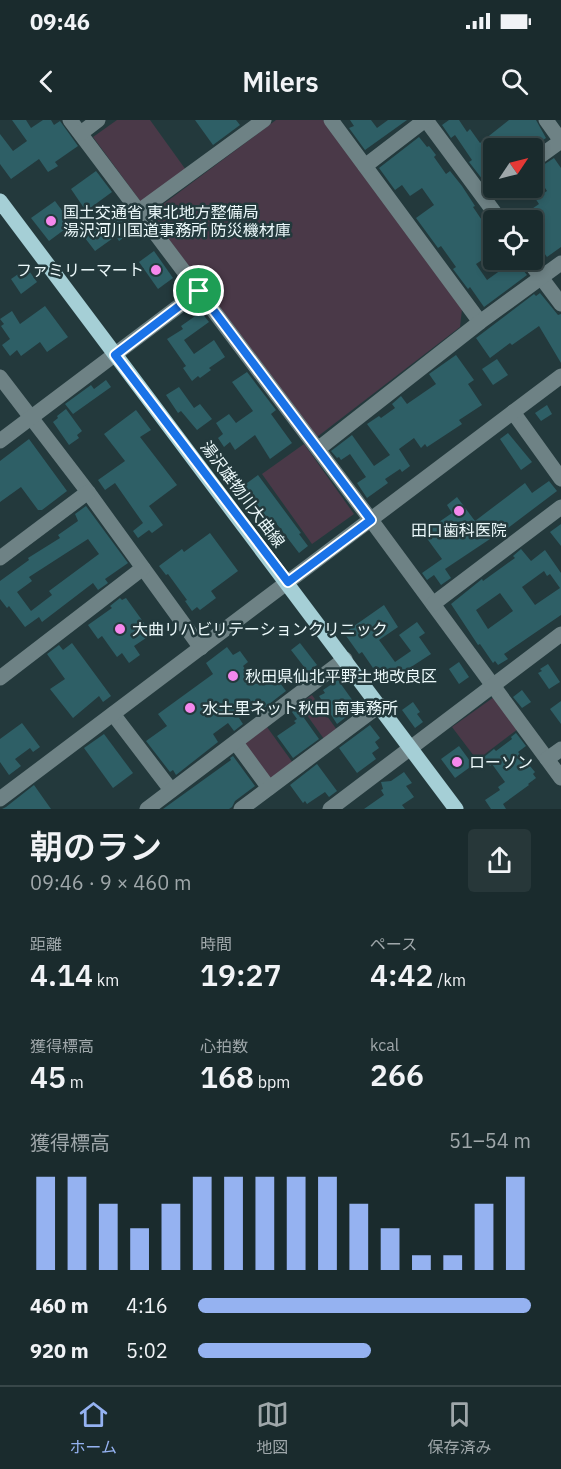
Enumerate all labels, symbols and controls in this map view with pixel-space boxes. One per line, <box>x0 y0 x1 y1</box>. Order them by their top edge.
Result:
text: 09:46 <box>30 7 90 36</box>
text: Milers <box>242 64 319 99</box>
icon: back <box>30 65 63 98</box>
icon: search <box>498 65 531 98</box>
north arrow <box>483 138 543 198</box>
map controls <box>483 138 543 270</box>
place label: 国土交通省 東北地方整備局 湯沢河川国道事務所 防災機材庫 <box>63 202 291 240</box>
button: locate <box>483 210 543 270</box>
marker: 国土交通省 東北地方整備局 湯沢河川国道事務所 防災機材庫 <box>44 214 58 228</box>
place label: ファミリーマート <box>16 260 144 280</box>
marker: ファミリーマート <box>149 263 163 277</box>
pin <box>173 265 224 316</box>
icon: arrive <box>182 274 215 307</box>
street label: 湯沢雄物川大曲線 <box>196 437 290 551</box>
marker: 田口歯科医院 <box>452 504 466 518</box>
place label: 田口歯科医院 <box>411 520 507 540</box>
place label: 大曲リハビリテーションクリニック <box>132 619 388 639</box>
marker: 大曲リハビリテーションクリニック <box>113 622 127 636</box>
place label: 秋田県仙北平野土地改良区 <box>245 666 437 686</box>
marker: 秋田県仙北平野土地改良区 <box>226 669 240 683</box>
place label: 水土里ネット秋田 南事務所 <box>202 698 398 718</box>
marker: 水土里ネット秋田 南事務所 <box>183 701 197 715</box>
place label: ローソン <box>469 752 533 772</box>
marker: ローソン <box>450 755 464 769</box>
text: 朝のラン <box>30 825 162 868</box>
button: share <box>468 829 531 892</box>
text: 09:46 · 9 × 460 m <box>30 869 191 896</box>
text: 距離 <box>30 934 62 954</box>
text: 時間 <box>200 934 232 954</box>
text: ペース <box>370 934 417 954</box>
text: 4.14 <box>30 955 93 994</box>
text: 19:27 <box>200 955 282 994</box>
text: 4:42 <box>370 955 434 994</box>
text: km <box>93 970 119 990</box>
text: /km <box>434 970 466 990</box>
text: kcal <box>370 1035 399 1055</box>
text: 獲得標高 <box>30 1036 94 1056</box>
text: 心拍数 <box>200 1036 248 1056</box>
text: 266 <box>370 1055 424 1094</box>
text: 45 <box>30 1057 66 1096</box>
text: 168 <box>200 1057 254 1096</box>
text: m <box>66 1072 84 1092</box>
text: bpm <box>254 1072 290 1092</box>
text: 51–54 m <box>449 1127 531 1154</box>
text: 獲得標高 <box>30 1129 110 1156</box>
text: 460 m <box>30 1292 89 1319</box>
text: 4:16 <box>126 1292 168 1319</box>
text: 920 m <box>30 1337 89 1364</box>
text: 5:02 <box>126 1337 168 1364</box>
tab: ホーム <box>69 1398 117 1458</box>
tab: 地図 <box>256 1398 289 1458</box>
tab: 保存済み <box>428 1398 492 1458</box>

